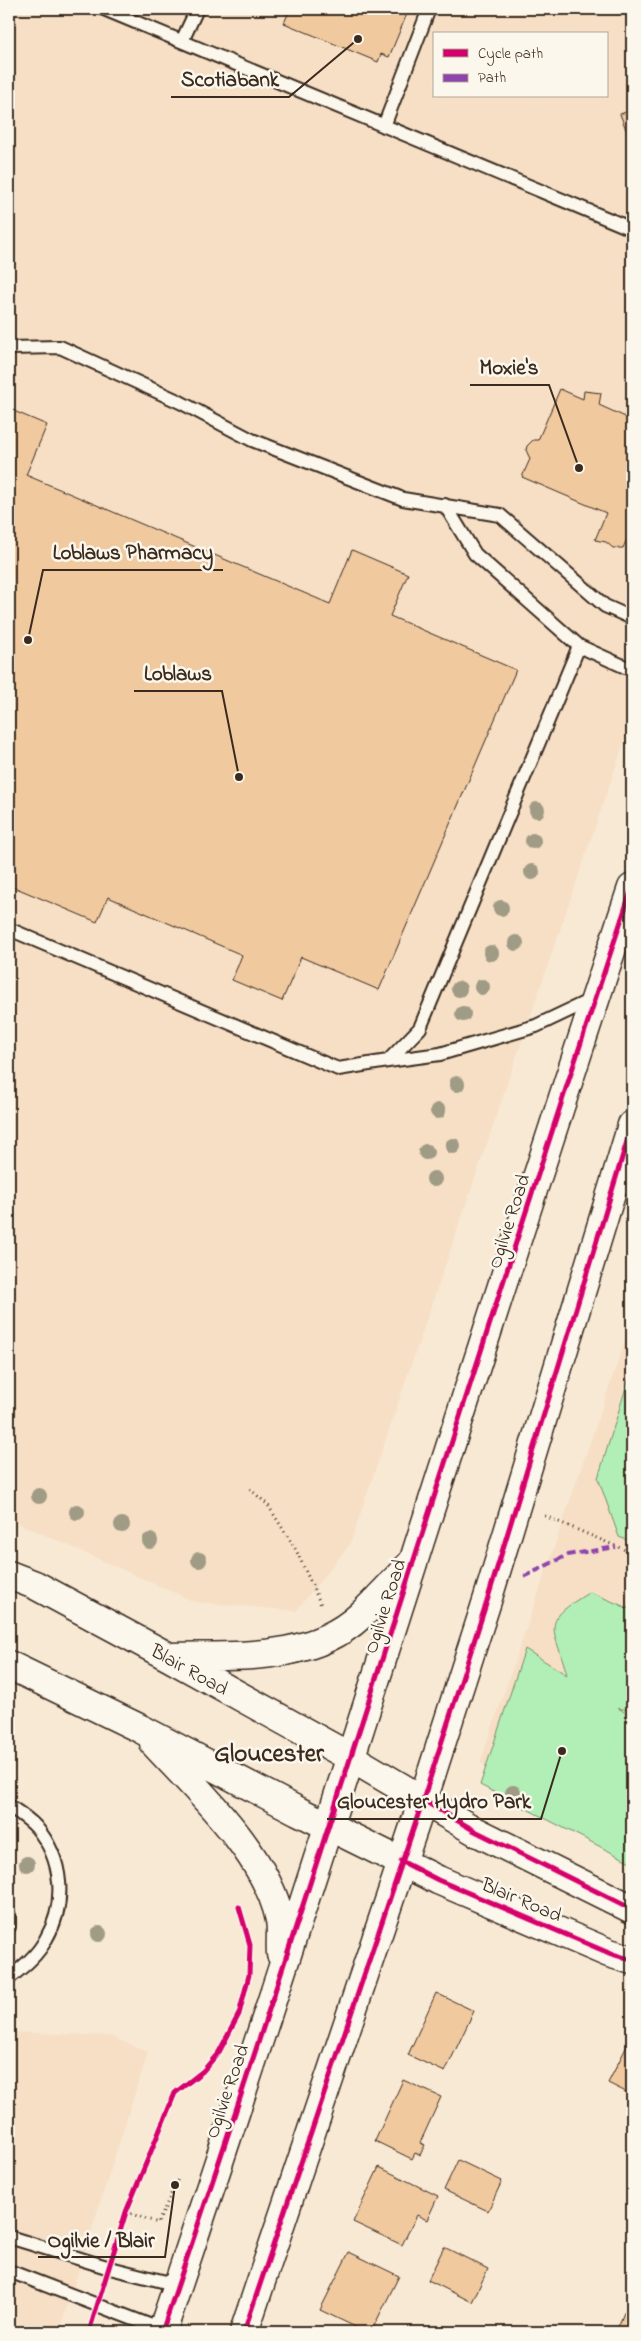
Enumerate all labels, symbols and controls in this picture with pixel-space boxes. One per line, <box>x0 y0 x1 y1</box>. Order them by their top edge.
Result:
legend <box>433 32 608 98</box>
text: Cycle path <box>478 43 543 66</box>
callout: Scotiabank <box>171 61 289 97</box>
text: Scotiabank <box>181 66 280 96</box>
text: Path <box>478 67 506 89</box>
callout: Moxie's <box>470 349 549 385</box>
text: Moxie's <box>479 354 539 384</box>
callout: Loblaws Pharmacy <box>43 534 223 570</box>
text: Loblaws Pharmacy <box>53 539 214 571</box>
callout: Loblaws <box>134 655 222 691</box>
text: Loblaws <box>144 660 212 690</box>
street label: Ogilvie Road <box>481 1171 540 1273</box>
street label: Ogilvie Road <box>357 1556 416 1658</box>
street label: Blair Road <box>144 1637 233 1704</box>
district label: Gloucester <box>214 1737 325 1773</box>
callout: Gloucester Hydro Park <box>327 1783 541 1819</box>
text: Gloucester Hydro Park <box>337 1788 532 1820</box>
street label: Blair Road <box>475 1871 566 1931</box>
street label: Ogilvie Road <box>199 2041 259 2143</box>
callout: Ogilvie / Blair <box>38 2221 165 2257</box>
text: Ogilvie / Blair <box>48 2227 155 2259</box>

